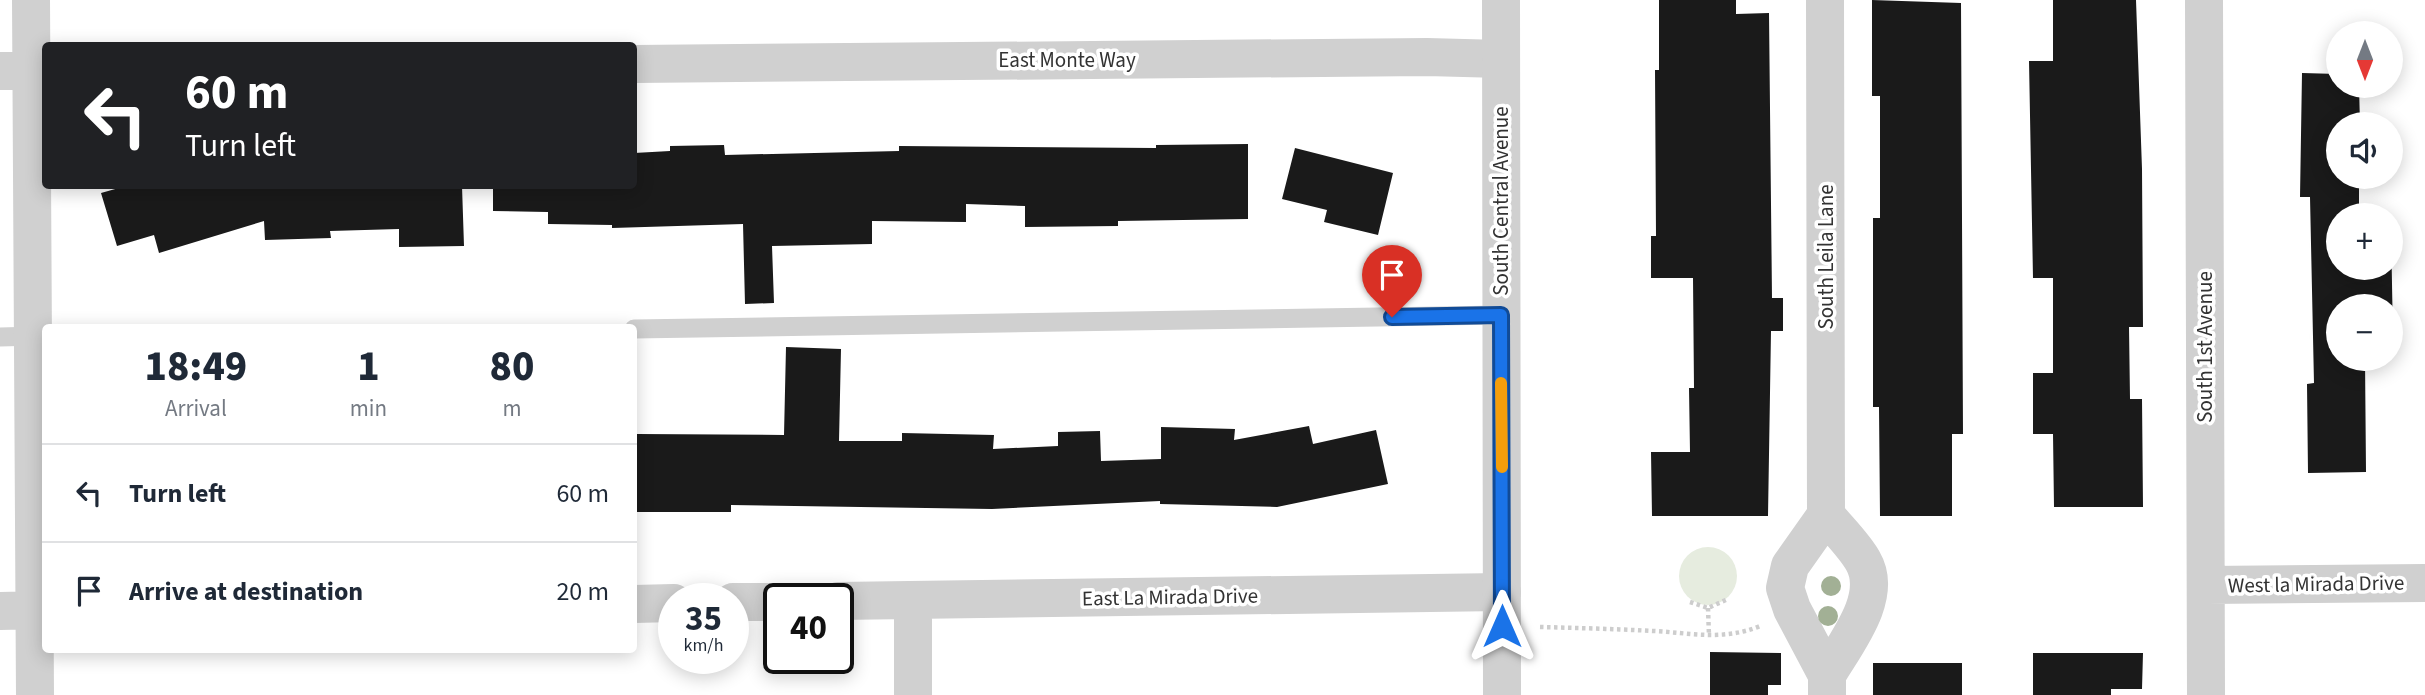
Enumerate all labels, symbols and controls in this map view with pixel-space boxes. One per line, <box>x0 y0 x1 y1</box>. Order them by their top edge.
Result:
north arrow <box>2326 21 2403 98</box>
map controls <box>2326 21 2403 371</box>
street label: East Monte Way <box>998 45 1136 75</box>
text: 60 m <box>185 58 289 128</box>
icon: left <box>70 70 161 161</box>
street label: South Central Avenue <box>1486 106 1516 296</box>
button: sound <box>2326 112 2403 189</box>
text: Turn left <box>185 123 296 169</box>
street label: South Leila Lane <box>1811 184 1841 330</box>
button: + <box>2326 203 2403 280</box>
pin <box>1362 245 1422 317</box>
icon: arrive <box>1373 256 1411 294</box>
street label: South 1st Avenue <box>2190 271 2220 423</box>
button: − <box>2326 294 2403 371</box>
text: 18:49 <box>145 337 247 397</box>
text: 1 <box>357 337 380 397</box>
text: 80 <box>490 337 534 397</box>
text: Arrival <box>165 392 227 425</box>
text: min <box>350 392 387 425</box>
text: m <box>502 392 522 425</box>
icon: left <box>70 474 108 512</box>
text: Turn left <box>129 475 226 512</box>
text: 60 m <box>556 475 609 512</box>
street label: West la Mirada Drive <box>2228 567 2404 601</box>
icon: arrive <box>70 572 108 610</box>
text: Arrive at destination <box>129 573 363 610</box>
text: 20 m <box>556 573 609 610</box>
street label: East La Mirada Drive <box>1082 580 1258 614</box>
speed limit sign: 40 <box>763 583 854 674</box>
position arrow <box>1465 589 1539 663</box>
text: 35 <box>685 594 722 644</box>
text: km/h <box>684 633 723 658</box>

